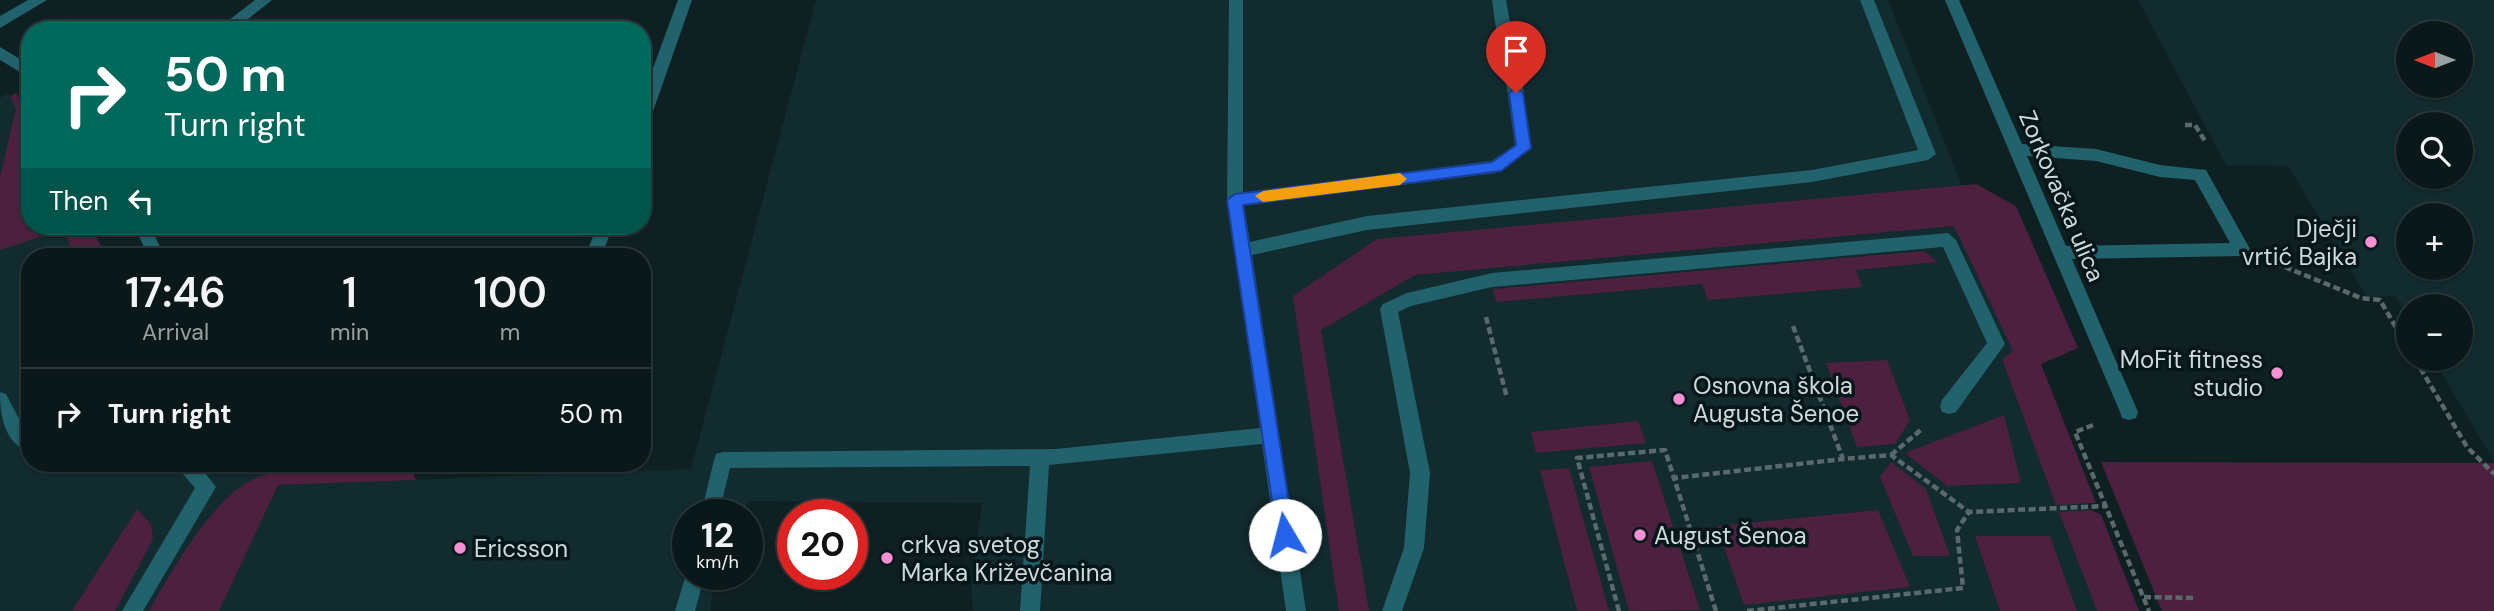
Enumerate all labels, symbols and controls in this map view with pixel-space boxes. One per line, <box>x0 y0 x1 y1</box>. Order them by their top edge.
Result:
pin <box>1486 21 1546 93</box>
north arrow <box>2396 21 2473 98</box>
map controls <box>2396 21 2473 371</box>
icon: arrive <box>1497 32 1535 70</box>
text: 50 m <box>164 42 287 106</box>
icon: right <box>49 49 140 140</box>
text: Turn right <box>164 104 306 146</box>
street label: Zorkovačka ulica <box>2012 106 2112 286</box>
button: search <box>2396 112 2473 189</box>
icon: left <box>122 182 160 220</box>
text: Then <box>49 184 108 218</box>
button: + <box>2396 203 2473 280</box>
place label: Dječji vrtić Bajka <box>2242 213 2357 272</box>
marker: Dječji vrtić Bajka <box>2363 234 2379 250</box>
text: 17:46 <box>125 265 226 320</box>
text: 1 <box>342 265 357 320</box>
text: 100 <box>473 265 547 320</box>
button: − <box>2396 294 2473 371</box>
text: Arrival <box>142 317 209 347</box>
text: min <box>330 317 369 347</box>
text: m <box>500 317 520 347</box>
place label: MoFit fitness studio <box>2120 344 2263 403</box>
marker: MoFit fitness studio <box>2269 365 2285 381</box>
place label: Osnovna škola Augusta Šenoe <box>1693 370 1859 429</box>
marker: Osnovna škola Augusta Šenoe <box>1671 391 1687 407</box>
icon: right <box>49 395 87 433</box>
text: Turn right <box>108 397 232 431</box>
text: 50 m <box>559 397 623 431</box>
position arrow <box>1248 498 1322 572</box>
speed limit sign: 20 <box>777 499 868 590</box>
text: 12 <box>701 512 734 558</box>
place label: August Šenoa <box>1654 520 1807 551</box>
marker: August Šenoa <box>1632 527 1648 543</box>
place label: crkva svetog Marka Križevčanina <box>901 529 1113 588</box>
place label: Ericsson <box>474 533 568 564</box>
marker: Ericsson <box>452 540 468 556</box>
text: km/h <box>696 550 739 574</box>
marker: crkva svetog Marka Križevčanina <box>879 550 895 566</box>

